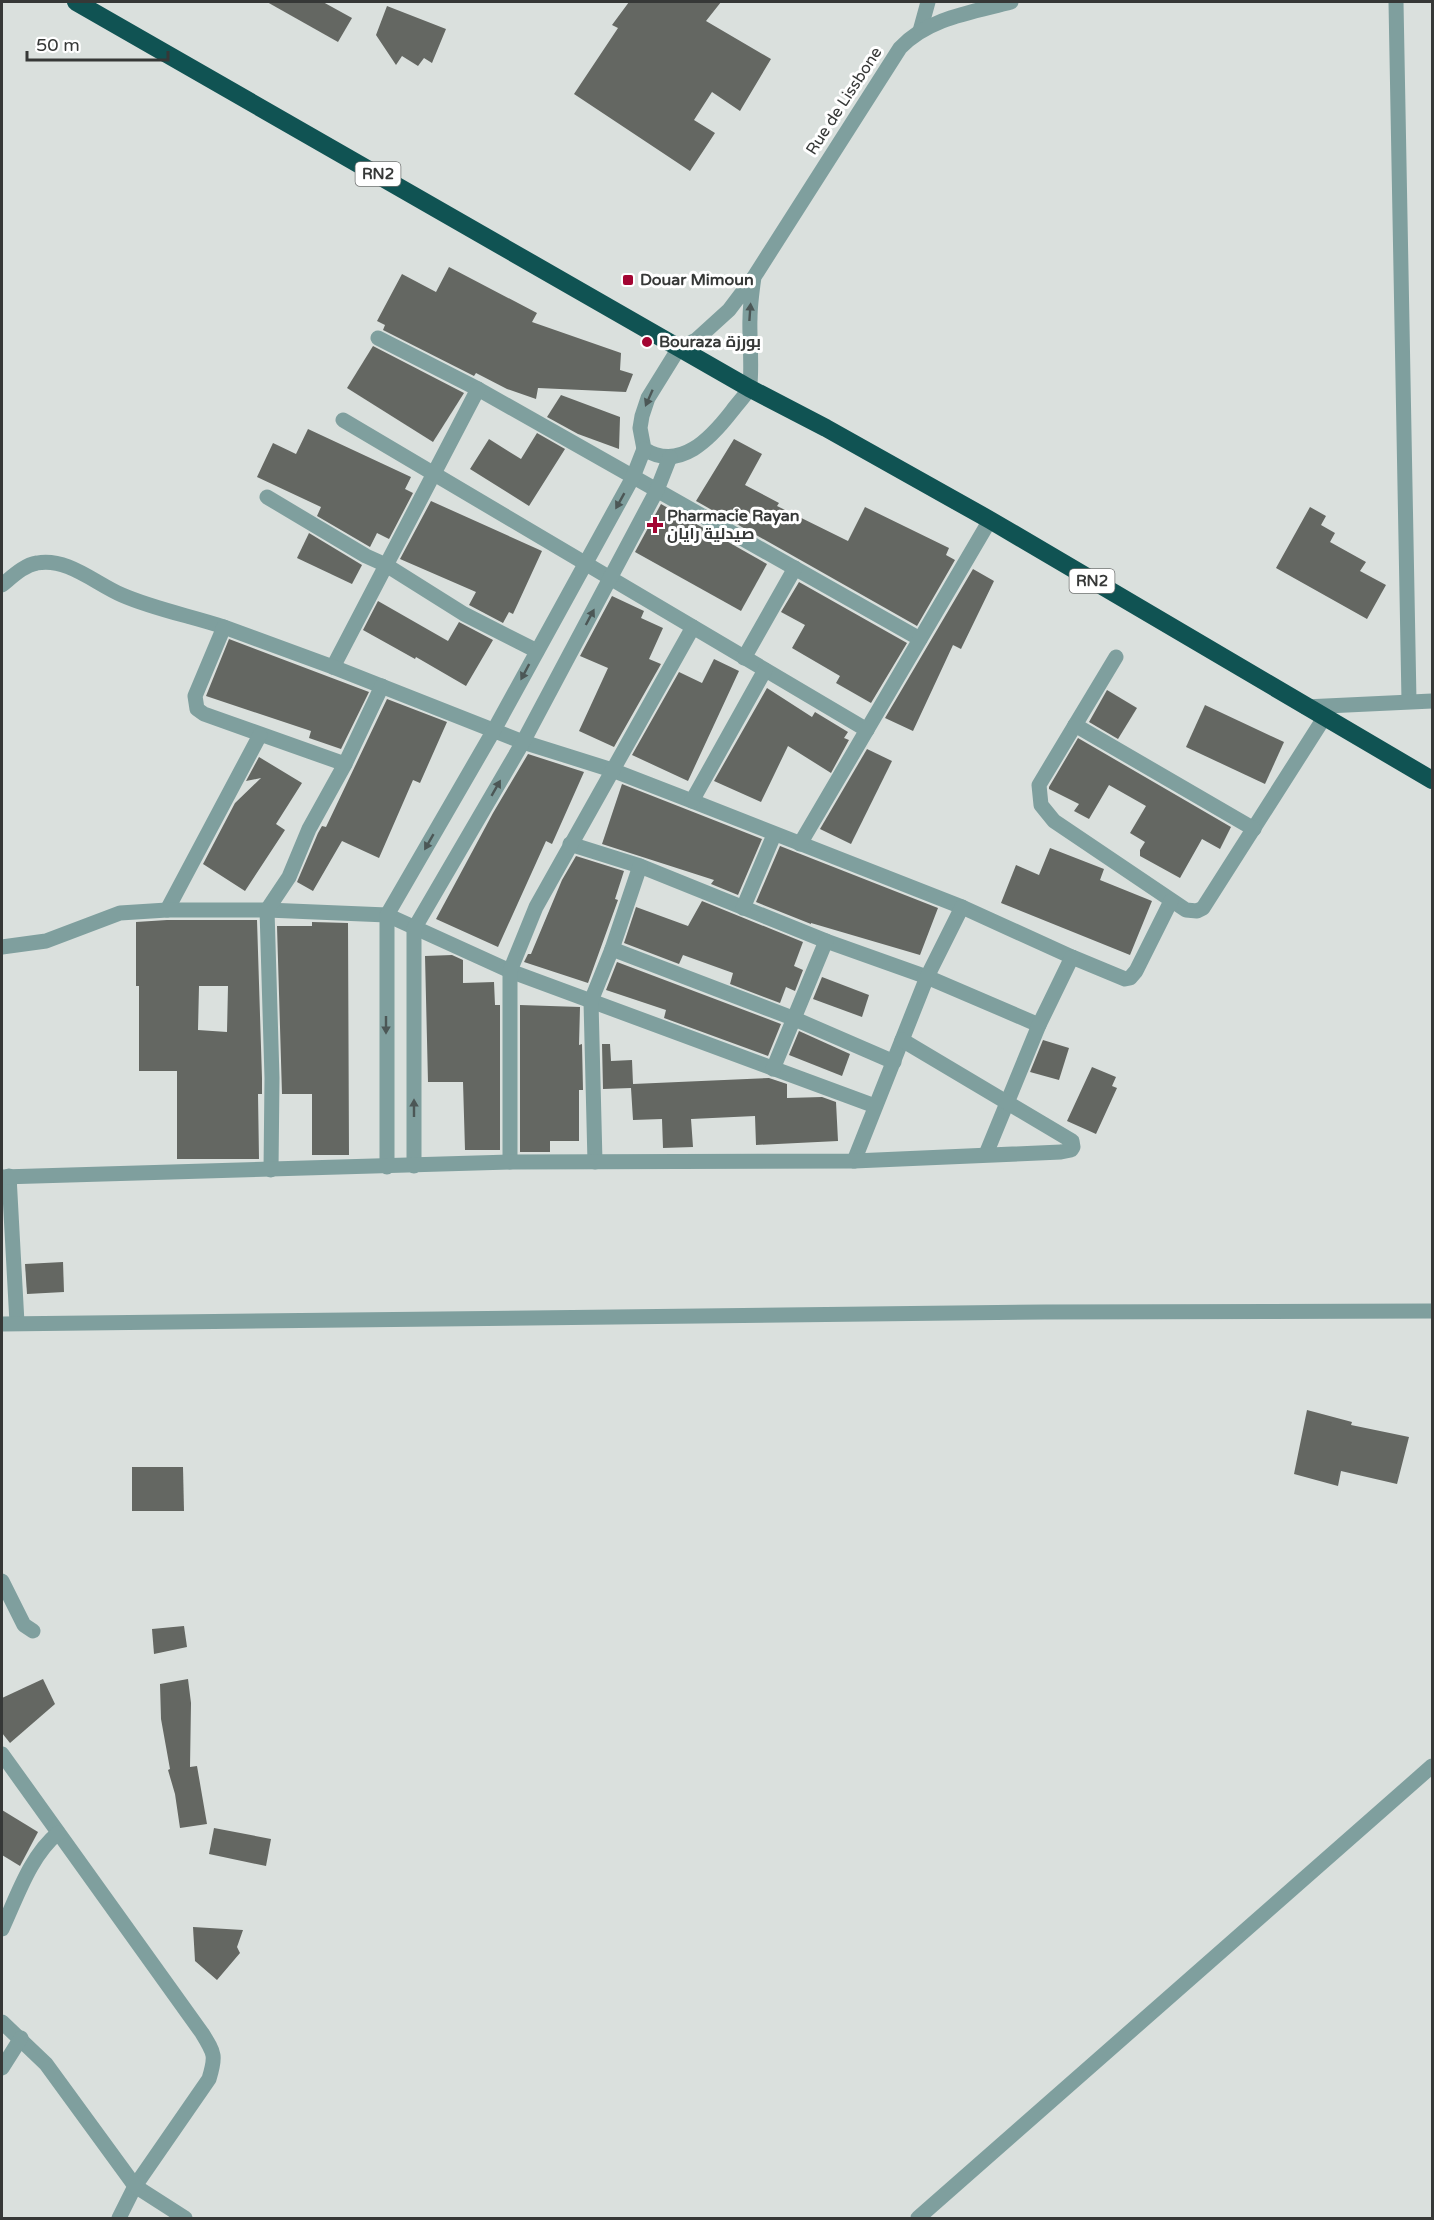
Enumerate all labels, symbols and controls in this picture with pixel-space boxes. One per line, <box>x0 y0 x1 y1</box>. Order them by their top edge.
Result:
scale bar <box>27 24 168 62</box>
text: 50 m <box>36 34 80 56</box>
street label: Rue de Lissbone <box>802 43 886 159</box>
road number: RN2 <box>356 162 400 186</box>
place label: Douar Mimoun <box>640 270 754 290</box>
marker: Douar Mimoun <box>621 273 635 287</box>
one-way arrow <box>746 302 755 321</box>
place label: Bouraza بورزة <box>659 332 761 352</box>
marker: Bouraza بورزة <box>640 335 654 349</box>
one-way arrow <box>644 390 654 408</box>
one-way arrow <box>615 493 625 510</box>
place label: Pharmacie Rayan صيدلية رايان <box>667 506 799 544</box>
marker: Pharmacie Rayan صيدلية رايان <box>648 518 662 532</box>
road number: RN2 <box>1070 569 1114 593</box>
one-way arrow <box>585 608 595 625</box>
one-way arrow <box>520 664 530 681</box>
one-way arrow <box>491 779 501 796</box>
one-way arrow <box>424 834 434 851</box>
one-way arrow <box>381 1016 391 1035</box>
one-way arrow <box>409 1098 419 1117</box>

